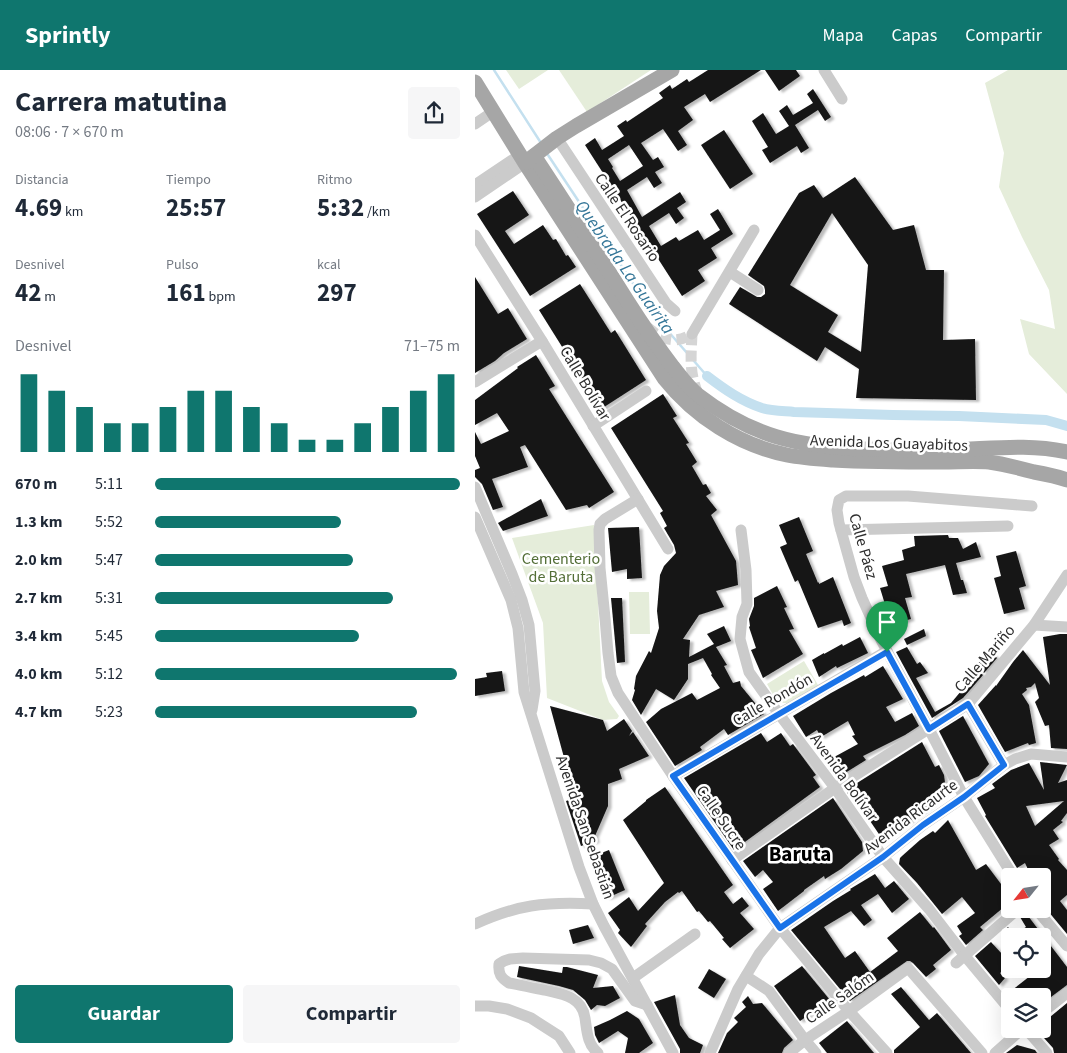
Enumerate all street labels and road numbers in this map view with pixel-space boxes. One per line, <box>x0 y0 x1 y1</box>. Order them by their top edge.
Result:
street label: Calle El Rosario <box>589 169 665 266</box>
street label: Calle Bolívar <box>554 342 616 425</box>
street label: Avenida Los Guayabitos <box>810 429 969 457</box>
street label: Calle Páez <box>843 511 883 582</box>
street label: Calle Mariño <box>949 620 1020 697</box>
street label: Calle Rondón <box>728 668 817 732</box>
street label: Avenida Bolívar <box>805 729 884 826</box>
street label: Avenida San Sebastián <box>550 752 620 902</box>
street label: Avenida Ricaurte <box>859 774 962 859</box>
street label: Calle Sucre <box>691 781 752 854</box>
street label: Calle Salóm <box>801 966 878 1030</box>

